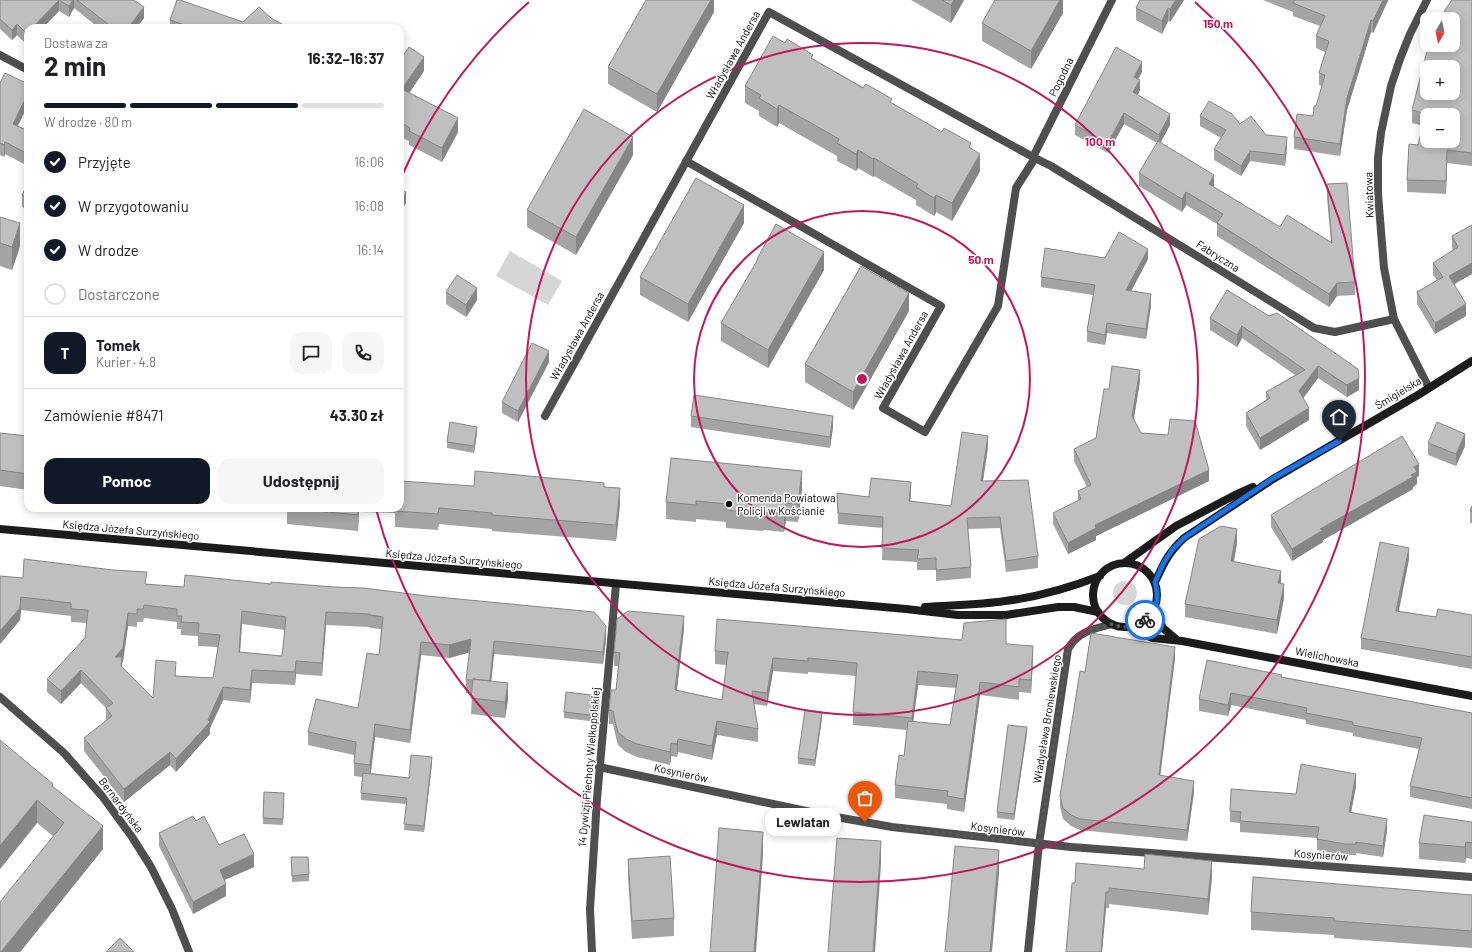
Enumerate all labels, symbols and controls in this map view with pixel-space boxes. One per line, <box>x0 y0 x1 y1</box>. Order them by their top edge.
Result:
street label: Władysława Andersa <box>703 8 762 101</box>
north arrow <box>1420 12 1460 52</box>
map controls <box>1420 12 1460 148</box>
text: 150 m <box>1203 16 1233 30</box>
text: Dostawa za <box>44 35 108 51</box>
text: 16:32–16:37 <box>307 49 384 67</box>
text: 2 min <box>44 50 106 81</box>
street label: Pogodna <box>1046 55 1076 98</box>
button: + <box>1420 60 1460 100</box>
button: − <box>1420 108 1460 148</box>
text: W drodze · 80 m <box>44 114 132 130</box>
text: 100 m <box>1085 134 1115 148</box>
icon: check <box>44 151 66 173</box>
text: Przyjęte <box>78 153 131 171</box>
text: 16:06 <box>354 154 384 170</box>
street label: Kwiatowa <box>1361 172 1376 218</box>
icon: check <box>44 195 66 217</box>
text: W przygotowaniu <box>78 197 189 215</box>
text: 16:08 <box>354 198 384 214</box>
street label: Fabryczna <box>1194 237 1242 274</box>
icon: check <box>44 239 66 261</box>
text: W drodze <box>78 241 139 259</box>
text: 16:14 <box>357 242 384 258</box>
text: 50 m <box>968 252 994 266</box>
text: Dostarczone <box>78 285 160 303</box>
street label: Władysława Andersa <box>547 289 606 382</box>
street label: Władysława Andersa <box>871 308 930 401</box>
button: chat <box>290 332 332 374</box>
button: phone <box>342 332 384 374</box>
text: Tomek <box>96 336 141 354</box>
text: T <box>61 344 69 362</box>
text: Kurier · 4.8 <box>96 354 156 370</box>
centre of rings <box>855 372 869 386</box>
street label: Śmigielska <box>1372 374 1423 411</box>
pin <box>1322 400 1356 441</box>
text: Zamówienie #8471 <box>44 406 163 424</box>
text: 43.30 zł <box>330 406 384 424</box>
icon: home <box>1328 406 1350 428</box>
button: Pomoc <box>44 458 210 504</box>
button: Udostępnij <box>218 458 384 504</box>
place label: Komenda Powiatowa Policji w Kościanie <box>737 491 836 517</box>
marker: Komenda Powiatowa Policji w Kościanie <box>724 499 734 509</box>
street label: Księdza Józefa Surzyńskiego <box>62 517 200 542</box>
street label: Księdza Józefa Surzyńskiego <box>385 546 523 571</box>
street label: Księdza Józefa Surzyńskiego <box>708 574 846 599</box>
courier <box>1125 600 1165 640</box>
icon: bike <box>1134 609 1156 631</box>
street label: Wielichowska <box>1294 644 1360 669</box>
street label: Władysława Broniewskiego <box>1030 654 1063 784</box>
street label: 14 Dywizji Piechoty Wielkopolskiej <box>575 687 602 847</box>
street label: Kosynierów <box>653 760 709 785</box>
street label: Bernardyńska <box>96 775 146 835</box>
pin <box>848 781 882 822</box>
icon: bag <box>854 787 876 809</box>
callout: Lewiatan <box>765 808 841 836</box>
text: Lewiatan <box>776 814 830 830</box>
street label: Kosynierów <box>970 819 1026 838</box>
street label: Kosynierów <box>1293 846 1349 863</box>

